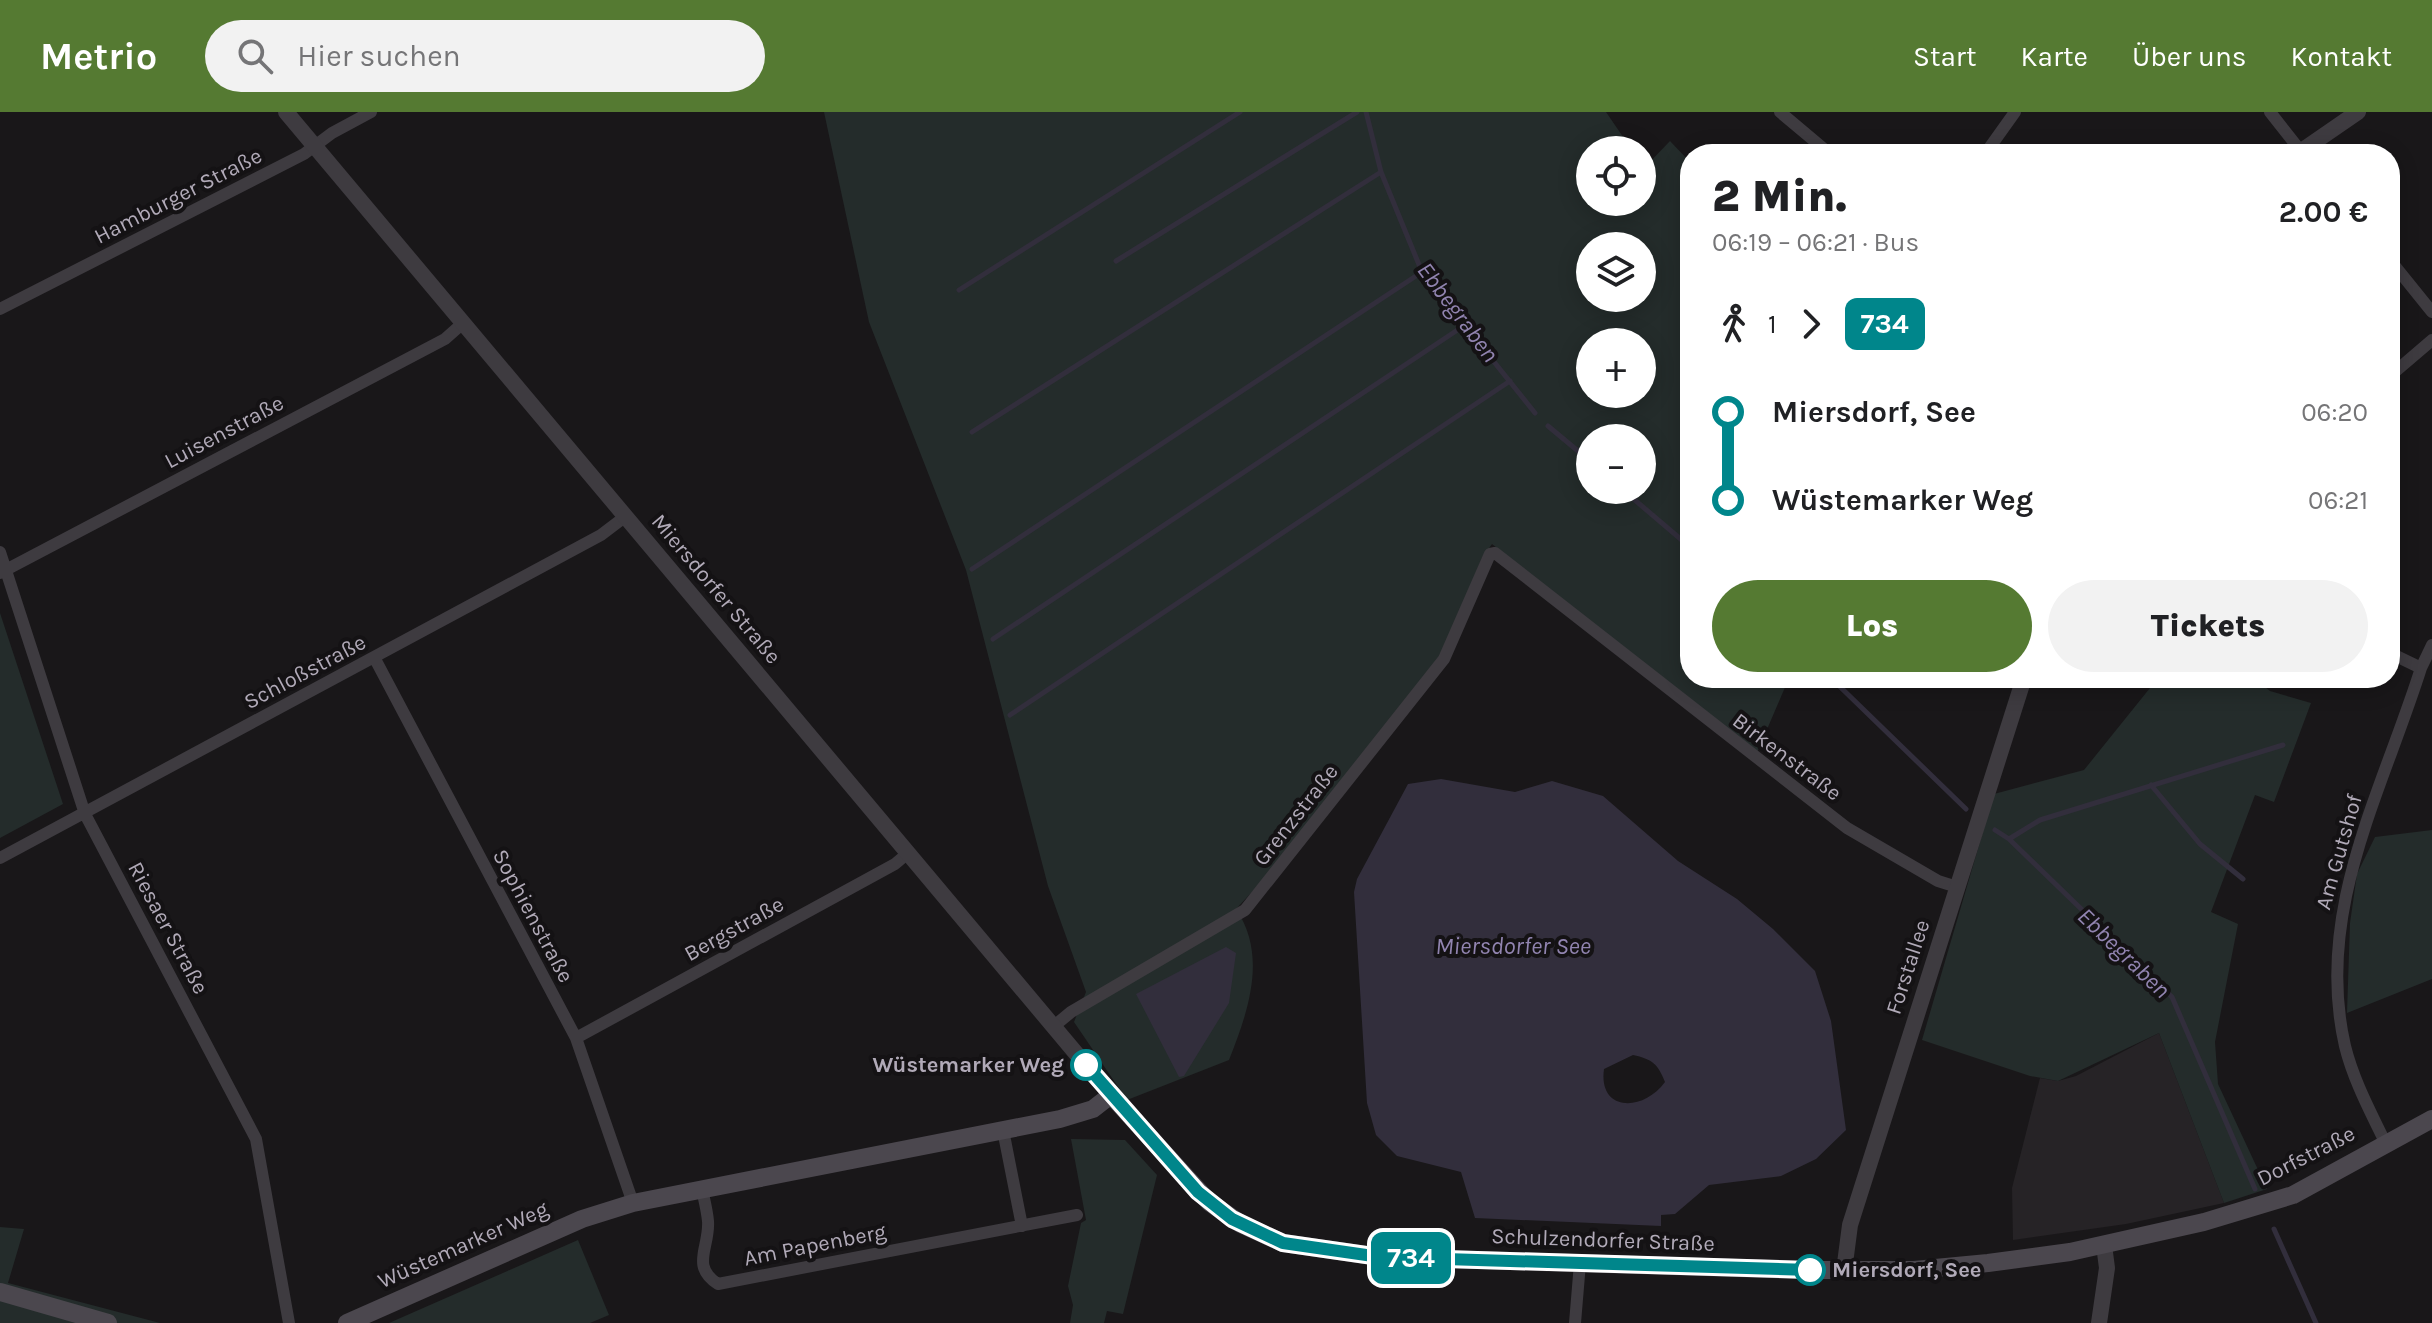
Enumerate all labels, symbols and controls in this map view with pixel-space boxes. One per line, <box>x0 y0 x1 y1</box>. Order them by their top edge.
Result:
search box <box>205 20 765 92</box>
text: Metrio <box>40 34 157 79</box>
icon: search <box>233 34 277 78</box>
text: Hier suchen <box>297 38 461 74</box>
text: Start <box>1913 40 1976 73</box>
text: Karte <box>2020 40 2088 73</box>
text: Über uns <box>2132 40 2247 73</box>
text: Kontakt <box>2291 40 2392 73</box>
map controls <box>1576 136 1656 504</box>
button: locate <box>1576 136 1656 216</box>
street label: Hamburger Straße <box>90 142 266 250</box>
text: 2 Min. <box>1712 171 1847 222</box>
text: 2.00 € <box>2279 194 2368 230</box>
text: 06:19 – 06:21 · Bus <box>1712 227 1919 258</box>
button: layers <box>1576 232 1656 312</box>
water label: Ebbegraben <box>1411 257 1505 367</box>
icon: walk <box>1712 302 1756 346</box>
icon: forward <box>1789 302 1833 346</box>
text: 734 <box>1861 307 1909 340</box>
text: 1 <box>1768 309 1777 340</box>
button: + <box>1576 328 1656 408</box>
street label: Luisenstraße <box>160 390 288 474</box>
text: Miersdorf, See <box>1772 394 1976 430</box>
text: 06:20 <box>2301 397 2368 428</box>
button: − <box>1576 424 1656 504</box>
text: Wüstemarker Weg <box>1772 482 2033 518</box>
text: 06:21 <box>2308 485 2368 516</box>
street label: Miersdorfer Straße <box>646 509 786 669</box>
button: Los <box>1712 580 2032 672</box>
button: Tickets <box>2048 580 2368 672</box>
street label: Schloßstraße <box>240 629 370 715</box>
street label: Birkenstraße <box>1727 708 1847 806</box>
street label: Grenzstraße <box>1248 759 1344 871</box>
street label: Am Gutshof <box>2310 791 2368 913</box>
street label: Sophienstraße <box>487 845 579 987</box>
street label: Riesaer Straße <box>122 857 214 999</box>
street label: Bergstraße <box>680 891 788 967</box>
water label: Ebbegraben <box>2072 902 2176 1004</box>
street label: Forstallee <box>1881 916 1935 1018</box>
water label: Miersdorfer See <box>1435 932 1591 960</box>
marker: Wüstemarker Weg <box>1071 1050 1101 1080</box>
place label: Wüstemarker Weg <box>872 1052 1064 1078</box>
street label: Dorfstraße <box>2253 1120 2359 1192</box>
street label: Wüstemarker Weg <box>374 1196 553 1294</box>
street label: Am Papenberg <box>742 1218 889 1272</box>
street label: Schulzendorfer Straße <box>1491 1223 1715 1257</box>
line badge: 734 <box>1365 1232 1457 1284</box>
text: 734 <box>1387 1241 1435 1274</box>
marker: Miersdorf, See <box>1795 1255 1825 1285</box>
place label: Miersdorf, See <box>1832 1257 1982 1283</box>

